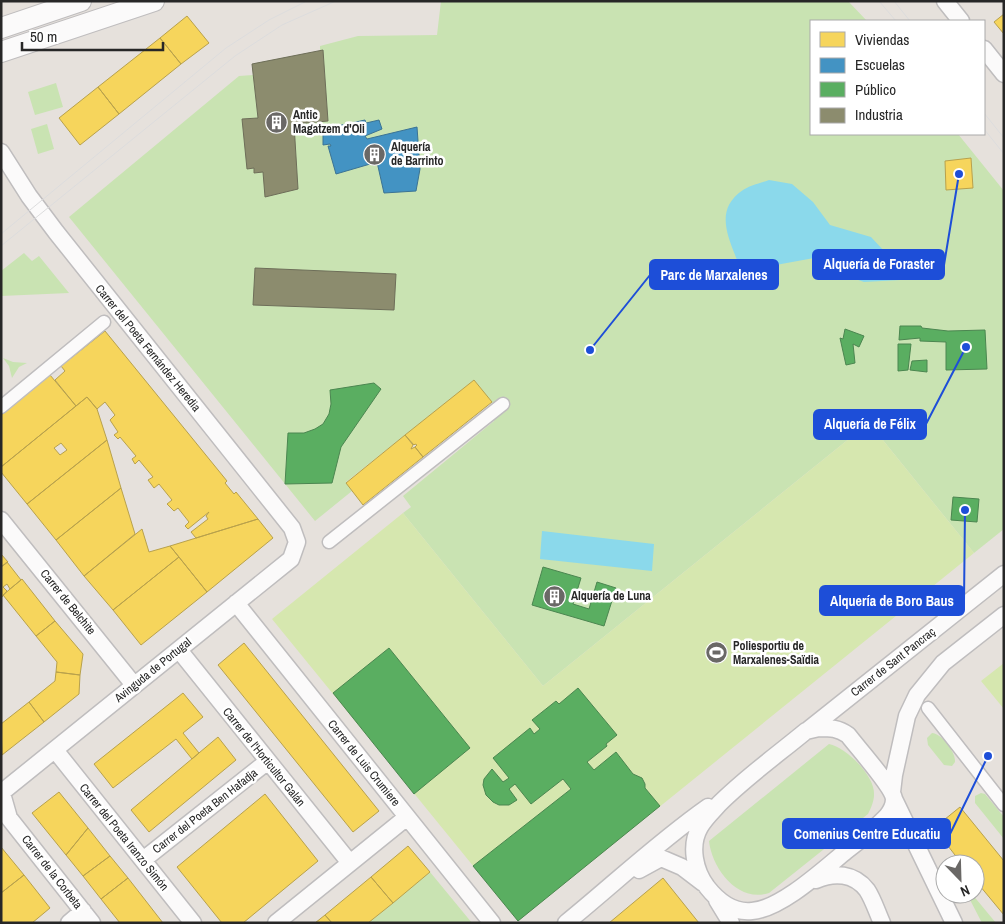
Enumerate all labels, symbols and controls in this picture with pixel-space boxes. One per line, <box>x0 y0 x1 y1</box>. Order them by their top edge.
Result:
scale bar <box>22 20 164 52</box>
legend <box>810 20 985 135</box>
text: 50 m <box>30 26 57 47</box>
text: Viviendas <box>855 29 910 50</box>
text: Escuelas <box>855 54 905 75</box>
text: Público <box>855 79 896 100</box>
text: Industria <box>855 104 903 125</box>
place label: Antic Magatzem d'Oli <box>293 107 365 137</box>
building icon: Antic Magatzem d'Oli <box>265 110 289 134</box>
place label: Alquería de Barrinto <box>391 139 444 169</box>
building icon: Alquería de Barrinto <box>363 142 387 166</box>
callout: Alquería de Foraster <box>813 250 944 279</box>
text: Alquería de Foraster <box>823 255 935 273</box>
callout: Parc de Marxalenes <box>650 260 778 289</box>
text: Parc de Marxalenes <box>660 266 768 284</box>
street label: Carrer del Poeta Fernández Heredia <box>92 281 205 415</box>
callout: Alquería de Félix <box>814 410 926 439</box>
text: Alquería de Félix <box>824 415 917 433</box>
street label: Carrer de Belchite <box>37 566 99 638</box>
building icon: Alquería de Luna <box>543 584 567 608</box>
callout: Alquería de Boro Baus <box>820 586 964 615</box>
place label: Alquería de Luna <box>571 588 651 604</box>
text: Alquería de Boro Baus <box>830 592 954 610</box>
street label: Carrer de Sant Pancraç <box>847 624 939 700</box>
street label: Avinguda de Portugal <box>110 634 195 707</box>
place label: Poliesportiu de Marxalenes-Saïdia <box>733 638 819 668</box>
sports icon: Poliesportiu de Marxalenes-Saïdia <box>705 641 729 665</box>
street label: Carrer de l'Horticultor Galán <box>219 704 309 810</box>
street label: Carrer de Luis Crumiere <box>324 717 404 809</box>
street label: Carrer del Poeta Ben Hafadja <box>149 765 261 857</box>
street label: Carrer del Poeta Iranzo Simón <box>76 780 172 894</box>
callout: Comenius Centre Educatiu <box>783 819 950 848</box>
text: Comenius Centre Educatiu <box>794 825 940 843</box>
street label: Carrer de la Corbeta <box>18 832 86 913</box>
north arrow <box>935 854 985 904</box>
text: N <box>958 881 972 901</box>

